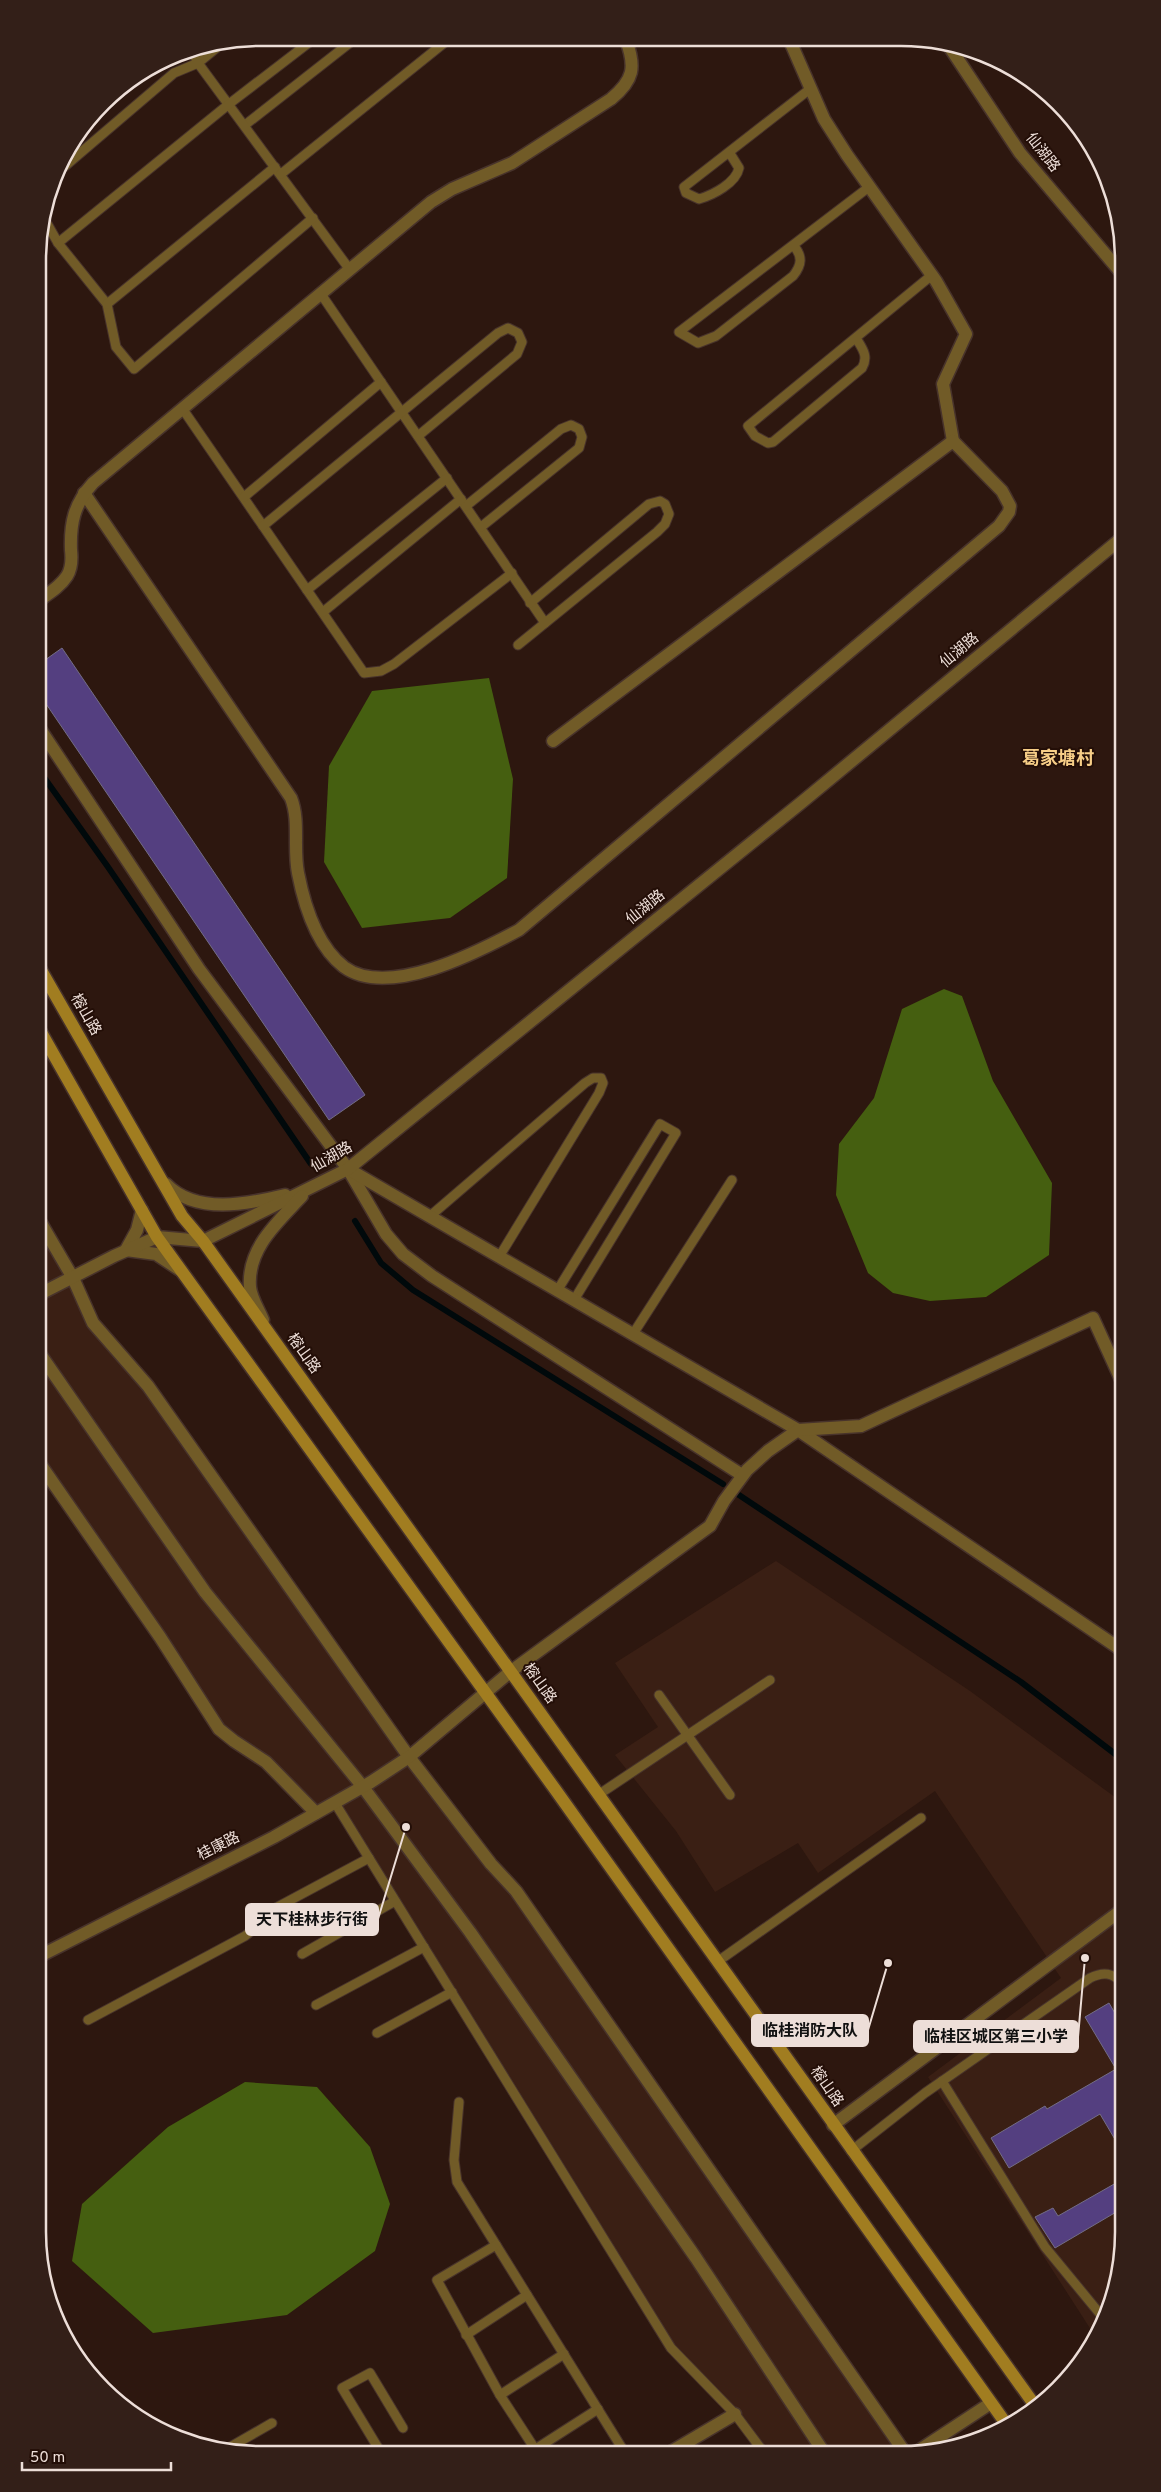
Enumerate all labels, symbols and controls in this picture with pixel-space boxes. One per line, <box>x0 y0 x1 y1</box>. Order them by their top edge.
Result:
street label: 仙湖路 <box>1021 129 1064 177</box>
street label: 仙湖路 <box>936 628 983 673</box>
district label: 葛家塘村 <box>1022 748 1094 771</box>
street label: 仙湖路 <box>622 886 669 930</box>
street label: 榕山路 <box>66 990 105 1039</box>
street label: 仙湖路 <box>307 1138 356 1177</box>
street label: 榕山路 <box>282 1330 325 1378</box>
street label: 榕山路 <box>518 1660 561 1708</box>
street label: 桂康路 <box>195 1828 243 1866</box>
callout: 天下桂林步行街 <box>246 1904 378 1935</box>
text: 天下桂林步行街 <box>256 1911 368 1931</box>
callout: 临桂消防大队 <box>752 2015 868 2046</box>
text: 临桂消防大队 <box>762 2021 858 2042</box>
callout: 临桂区城区第三小学 <box>914 2021 1078 2052</box>
text: 临桂区城区第三小学 <box>924 2027 1068 2048</box>
street label: 榕山路 <box>805 2063 848 2111</box>
scale bar <box>22 2440 171 2472</box>
text: 50 m <box>30 2449 65 2468</box>

